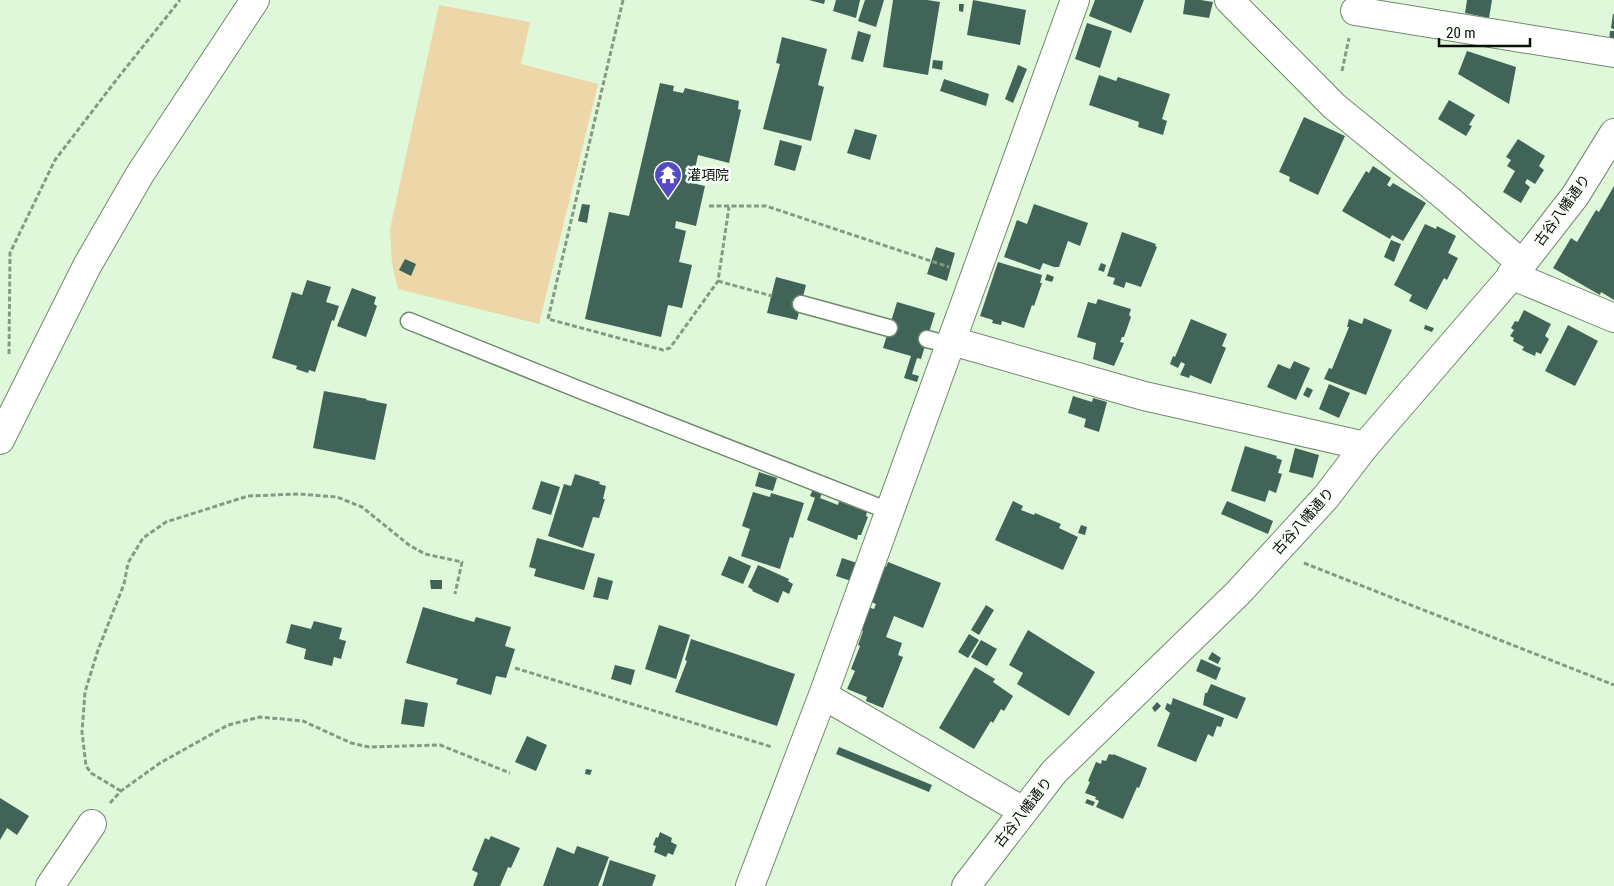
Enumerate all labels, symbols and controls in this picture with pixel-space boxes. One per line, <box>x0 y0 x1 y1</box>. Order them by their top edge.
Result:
scale bar <box>1439 15 1530 47</box>
text: 20 m <box>1446 24 1476 42</box>
temple icon: 灌項院 <box>653 160 683 199</box>
place label: 灌項院 <box>687 167 729 183</box>
street label: 古谷八幡通り <box>1531 171 1593 249</box>
street label: 古谷八幡通り <box>1269 484 1337 558</box>
street label: 古谷八幡通り <box>991 774 1055 850</box>

